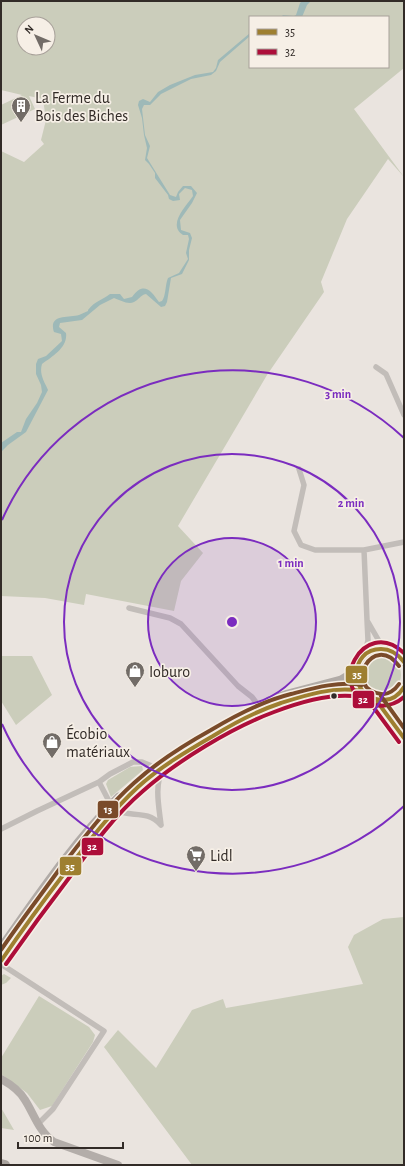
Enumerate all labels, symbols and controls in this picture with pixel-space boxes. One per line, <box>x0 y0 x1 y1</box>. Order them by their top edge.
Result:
north arrow <box>16 16 56 56</box>
legend <box>249 16 389 68</box>
text: N <box>23 23 36 36</box>
text: 35 <box>285 26 295 38</box>
text: 32 <box>285 46 296 58</box>
place label: La Ferme du Bois des Biches <box>35 90 128 124</box>
building icon: La Ferme du Bois des Biches <box>10 95 32 123</box>
text: 3 min <box>325 388 351 400</box>
text: 2 min <box>338 497 364 509</box>
text: 1 min <box>278 557 304 569</box>
centre of rings <box>225 615 239 629</box>
shop icon: Ioburo <box>124 660 146 688</box>
place label: Ioburo <box>149 664 190 680</box>
line badge: 35 <box>345 665 368 684</box>
text: 35 <box>352 669 362 680</box>
line badge: 32 <box>352 690 375 709</box>
unlabelled marker <box>329 691 339 701</box>
text: 32 <box>358 694 368 705</box>
place label: Écobio matériaux <box>66 724 130 760</box>
shop icon: Écobio matériaux <box>41 731 63 759</box>
line badge: 13 <box>97 800 119 819</box>
text: 13 <box>104 804 113 815</box>
line badge: 32 <box>81 837 104 856</box>
text: 32 <box>87 841 97 852</box>
supermarket icon: Lidl <box>185 844 207 872</box>
place label: Lidl <box>210 848 233 864</box>
line badge: 35 <box>59 856 82 876</box>
text: 35 <box>65 861 75 872</box>
scale bar <box>18 1124 123 1150</box>
text: 100 m <box>24 1132 52 1144</box>

